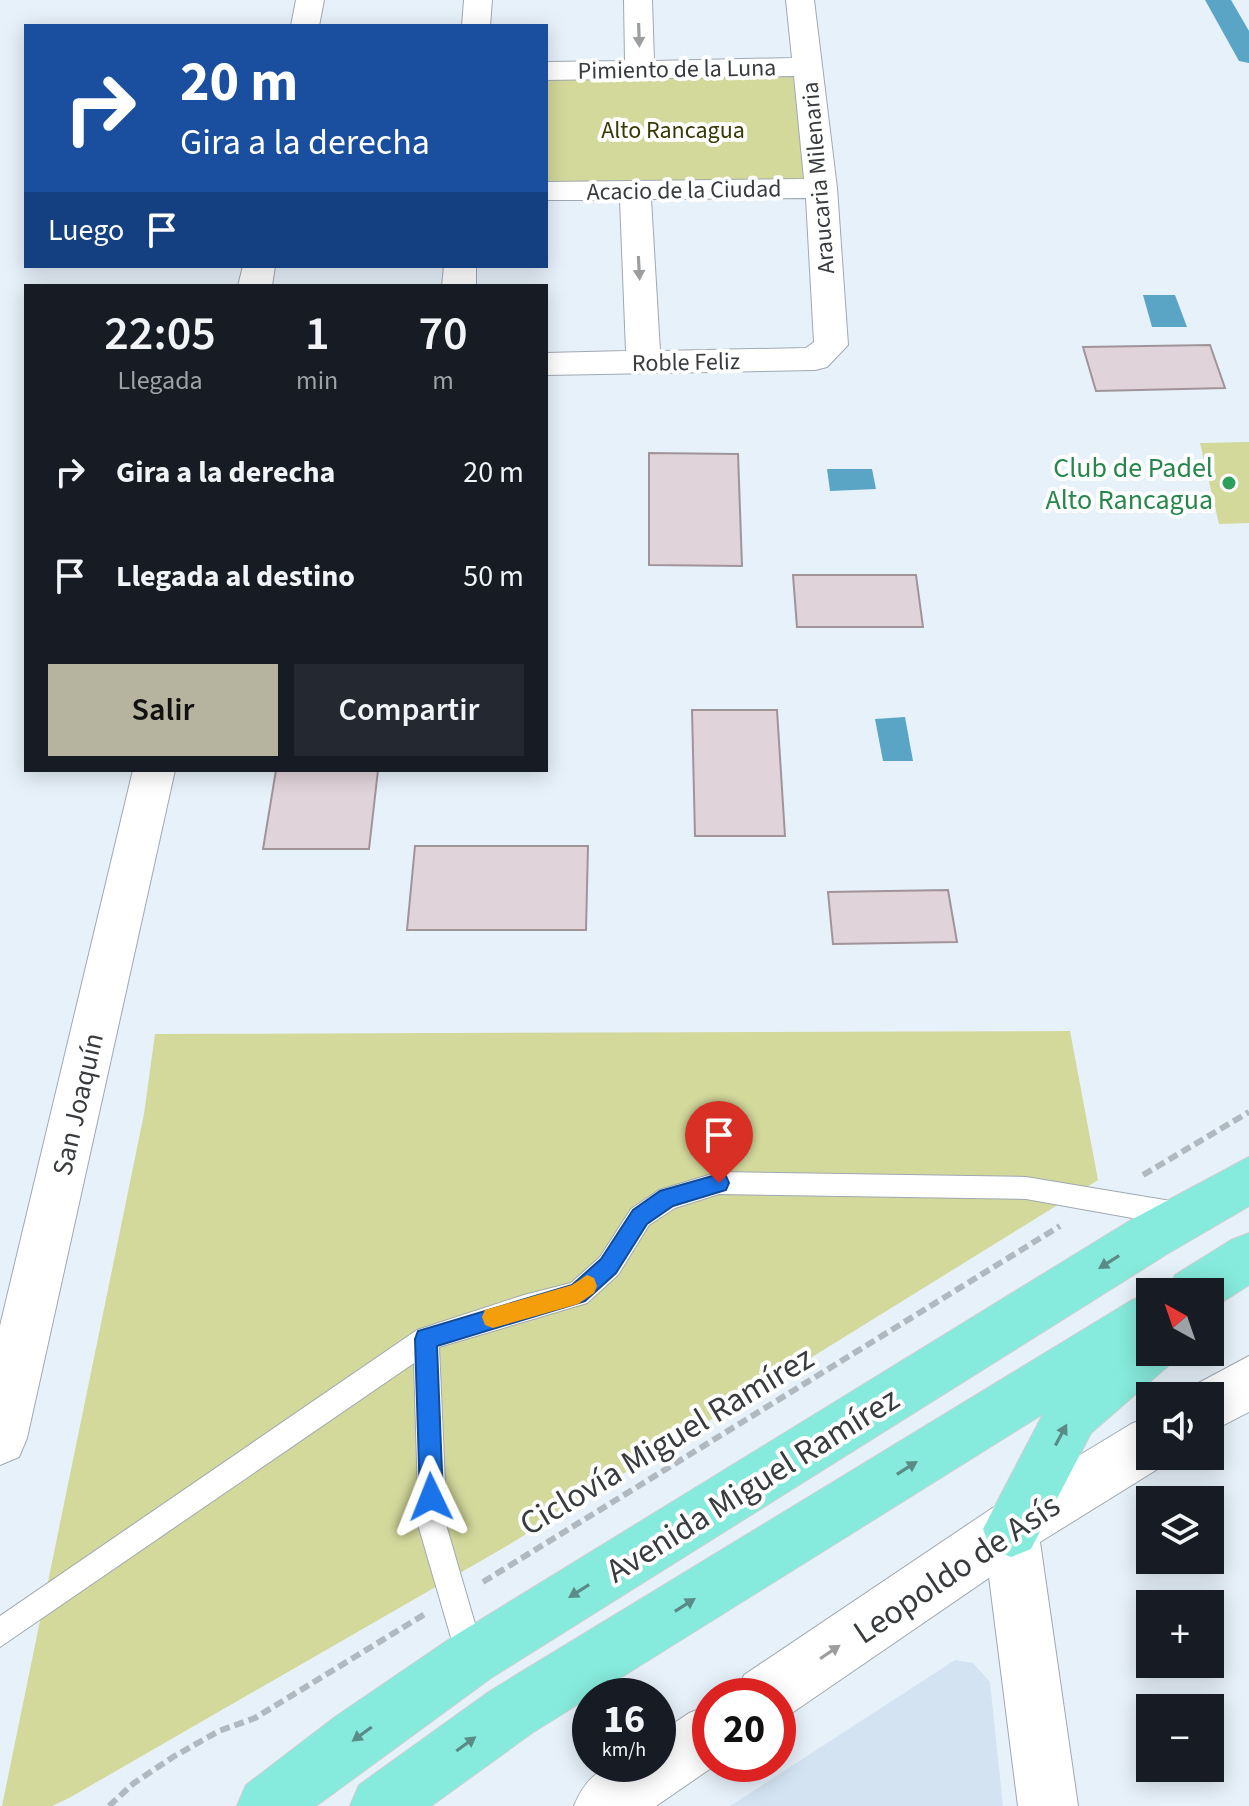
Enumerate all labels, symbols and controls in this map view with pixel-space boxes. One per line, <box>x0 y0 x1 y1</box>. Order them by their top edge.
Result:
one-way arrow <box>633 23 646 48</box>
text: 20 m <box>180 43 298 122</box>
street label: Pimiento de la Luna <box>577 50 777 89</box>
icon: right <box>48 56 152 160</box>
street label: Araucaria Milenaria <box>793 80 844 276</box>
park label: Alto Rancagua <box>601 113 745 148</box>
text: Gira a la derecha <box>180 117 430 168</box>
street label: Acacio de la Ciudad <box>586 171 782 210</box>
icon: arrive <box>140 208 184 252</box>
text: Luego <box>48 209 124 252</box>
one-way arrow <box>632 256 645 281</box>
text: 22:05 <box>104 300 216 368</box>
text: 1 <box>305 300 330 368</box>
text: 70 <box>419 300 468 368</box>
street label: Roble Feliz <box>632 344 740 381</box>
text: Llegada <box>117 362 203 399</box>
text: min <box>296 362 338 399</box>
text: m <box>432 362 454 399</box>
place label: Club de Padel Alto Rancagua <box>1045 448 1213 520</box>
icon: right <box>48 450 92 494</box>
text: Gira a la derecha <box>116 451 335 494</box>
text: 20 m <box>463 451 524 494</box>
marker: Club de Padel Alto Rancagua <box>1220 474 1238 492</box>
icon: arrive <box>48 554 92 598</box>
text: Llegada al destino <box>116 555 355 598</box>
text: 50 m <box>463 555 524 598</box>
button: Salir <box>48 664 278 756</box>
button: Compartir <box>294 664 524 756</box>
street label: San Joaquín <box>42 1029 114 1180</box>
pin <box>685 1101 753 1183</box>
icon: arrive <box>697 1113 741 1157</box>
one-way arrow <box>1098 1254 1120 1268</box>
north arrow <box>1136 1278 1224 1366</box>
map controls <box>1136 1278 1224 1782</box>
street label: Ciclovía Miguel Ramírez <box>511 1334 823 1549</box>
street label: Avenida Miguel Ramírez <box>597 1375 909 1595</box>
button: sound <box>1136 1382 1224 1470</box>
one-way arrow <box>1054 1424 1068 1447</box>
position arrow <box>389 1455 473 1539</box>
one-way arrow <box>896 1462 918 1476</box>
street label: Leopoldo de Asís <box>844 1482 1070 1657</box>
button: layers <box>1136 1486 1224 1574</box>
one-way arrow <box>568 1584 590 1598</box>
button: + <box>1136 1590 1224 1678</box>
one-way arrow <box>674 1598 696 1612</box>
one-way arrow <box>819 1645 840 1660</box>
speed limit sign: 20 <box>692 1678 796 1782</box>
text: 16 <box>603 1691 645 1748</box>
button: − <box>1136 1694 1224 1782</box>
one-way arrow <box>351 1726 373 1742</box>
one-way arrow <box>455 1736 477 1752</box>
text: km/h <box>602 1736 646 1764</box>

